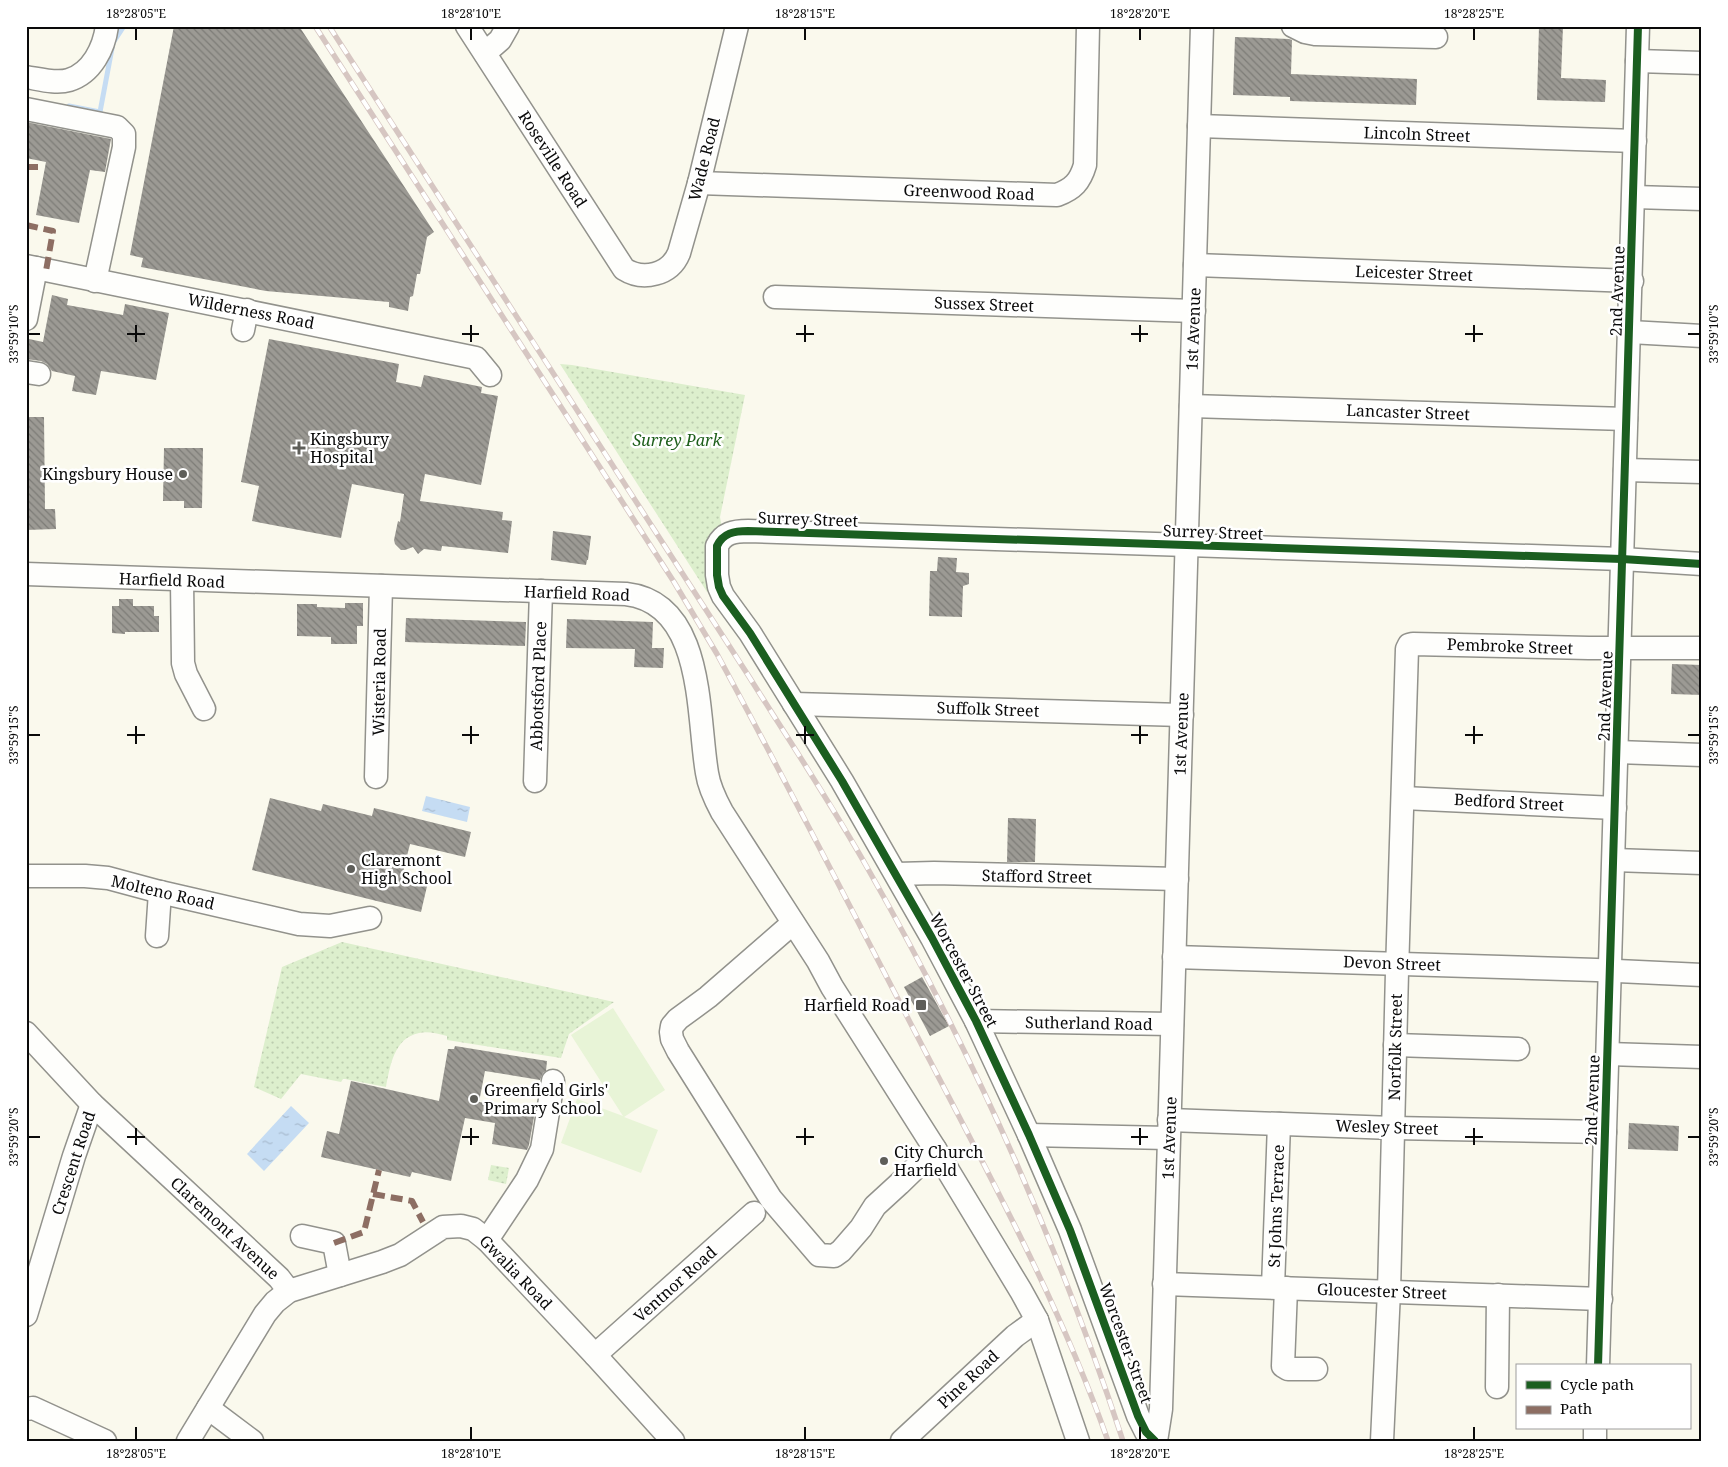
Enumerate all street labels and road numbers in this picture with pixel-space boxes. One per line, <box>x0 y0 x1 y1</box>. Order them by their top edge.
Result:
street label: Roseville Road <box>514 106 593 212</box>
street label: Wade Road <box>683 115 725 203</box>
street label: Lincoln Street <box>1363 121 1471 147</box>
street label: Greenwood Road <box>903 179 1035 205</box>
street label: 2nd Avenue <box>1604 245 1630 337</box>
street label: Leicester Street <box>1355 260 1474 286</box>
street label: 1st Avenue <box>1181 287 1205 371</box>
street label: Wilderness Road <box>186 288 316 334</box>
street label: Sussex Street <box>934 291 1035 317</box>
street label: Lancaster Street <box>1346 399 1471 425</box>
street label: Surrey Street <box>757 506 859 532</box>
street label: Surrey Street <box>1162 519 1264 545</box>
street label: Harfield Road <box>119 567 225 593</box>
street label: Harfield Road <box>524 580 630 606</box>
street label: Abbotsford Place <box>525 621 551 751</box>
street label: Wisteria Road <box>367 628 391 736</box>
street label: Pembroke Street <box>1446 633 1574 659</box>
street label: 2nd Avenue <box>1592 650 1618 742</box>
street label: 1st Avenue <box>1169 692 1193 776</box>
street label: Suffolk Street <box>936 696 1040 722</box>
street label: Bedford Street <box>1453 788 1565 816</box>
street label: Stafford Street <box>982 864 1093 888</box>
street label: Molteno Road <box>109 869 217 915</box>
street label: Worcester Street <box>925 909 1004 1031</box>
street label: Devon Street <box>1343 950 1442 976</box>
street label: Norfolk Street <box>1383 993 1407 1101</box>
street label: Sutherland Road <box>1025 1011 1153 1035</box>
street label: 2nd Avenue <box>1579 1054 1605 1146</box>
street label: 1st Avenue <box>1157 1096 1181 1180</box>
street label: Crescent Road <box>46 1108 100 1218</box>
street label: Wesley Street <box>1335 1114 1439 1140</box>
street label: St Johns Terrace <box>1263 1144 1289 1268</box>
street label: Claremont Avenue <box>166 1172 284 1284</box>
street label: Gwalia Road <box>475 1230 557 1314</box>
street label: Ventnor Road <box>629 1241 721 1327</box>
street label: Gloucester Street <box>1317 1278 1448 1304</box>
street label: Worcester Street <box>1094 1280 1158 1407</box>
street label: Pine Road <box>933 1345 1004 1413</box>

